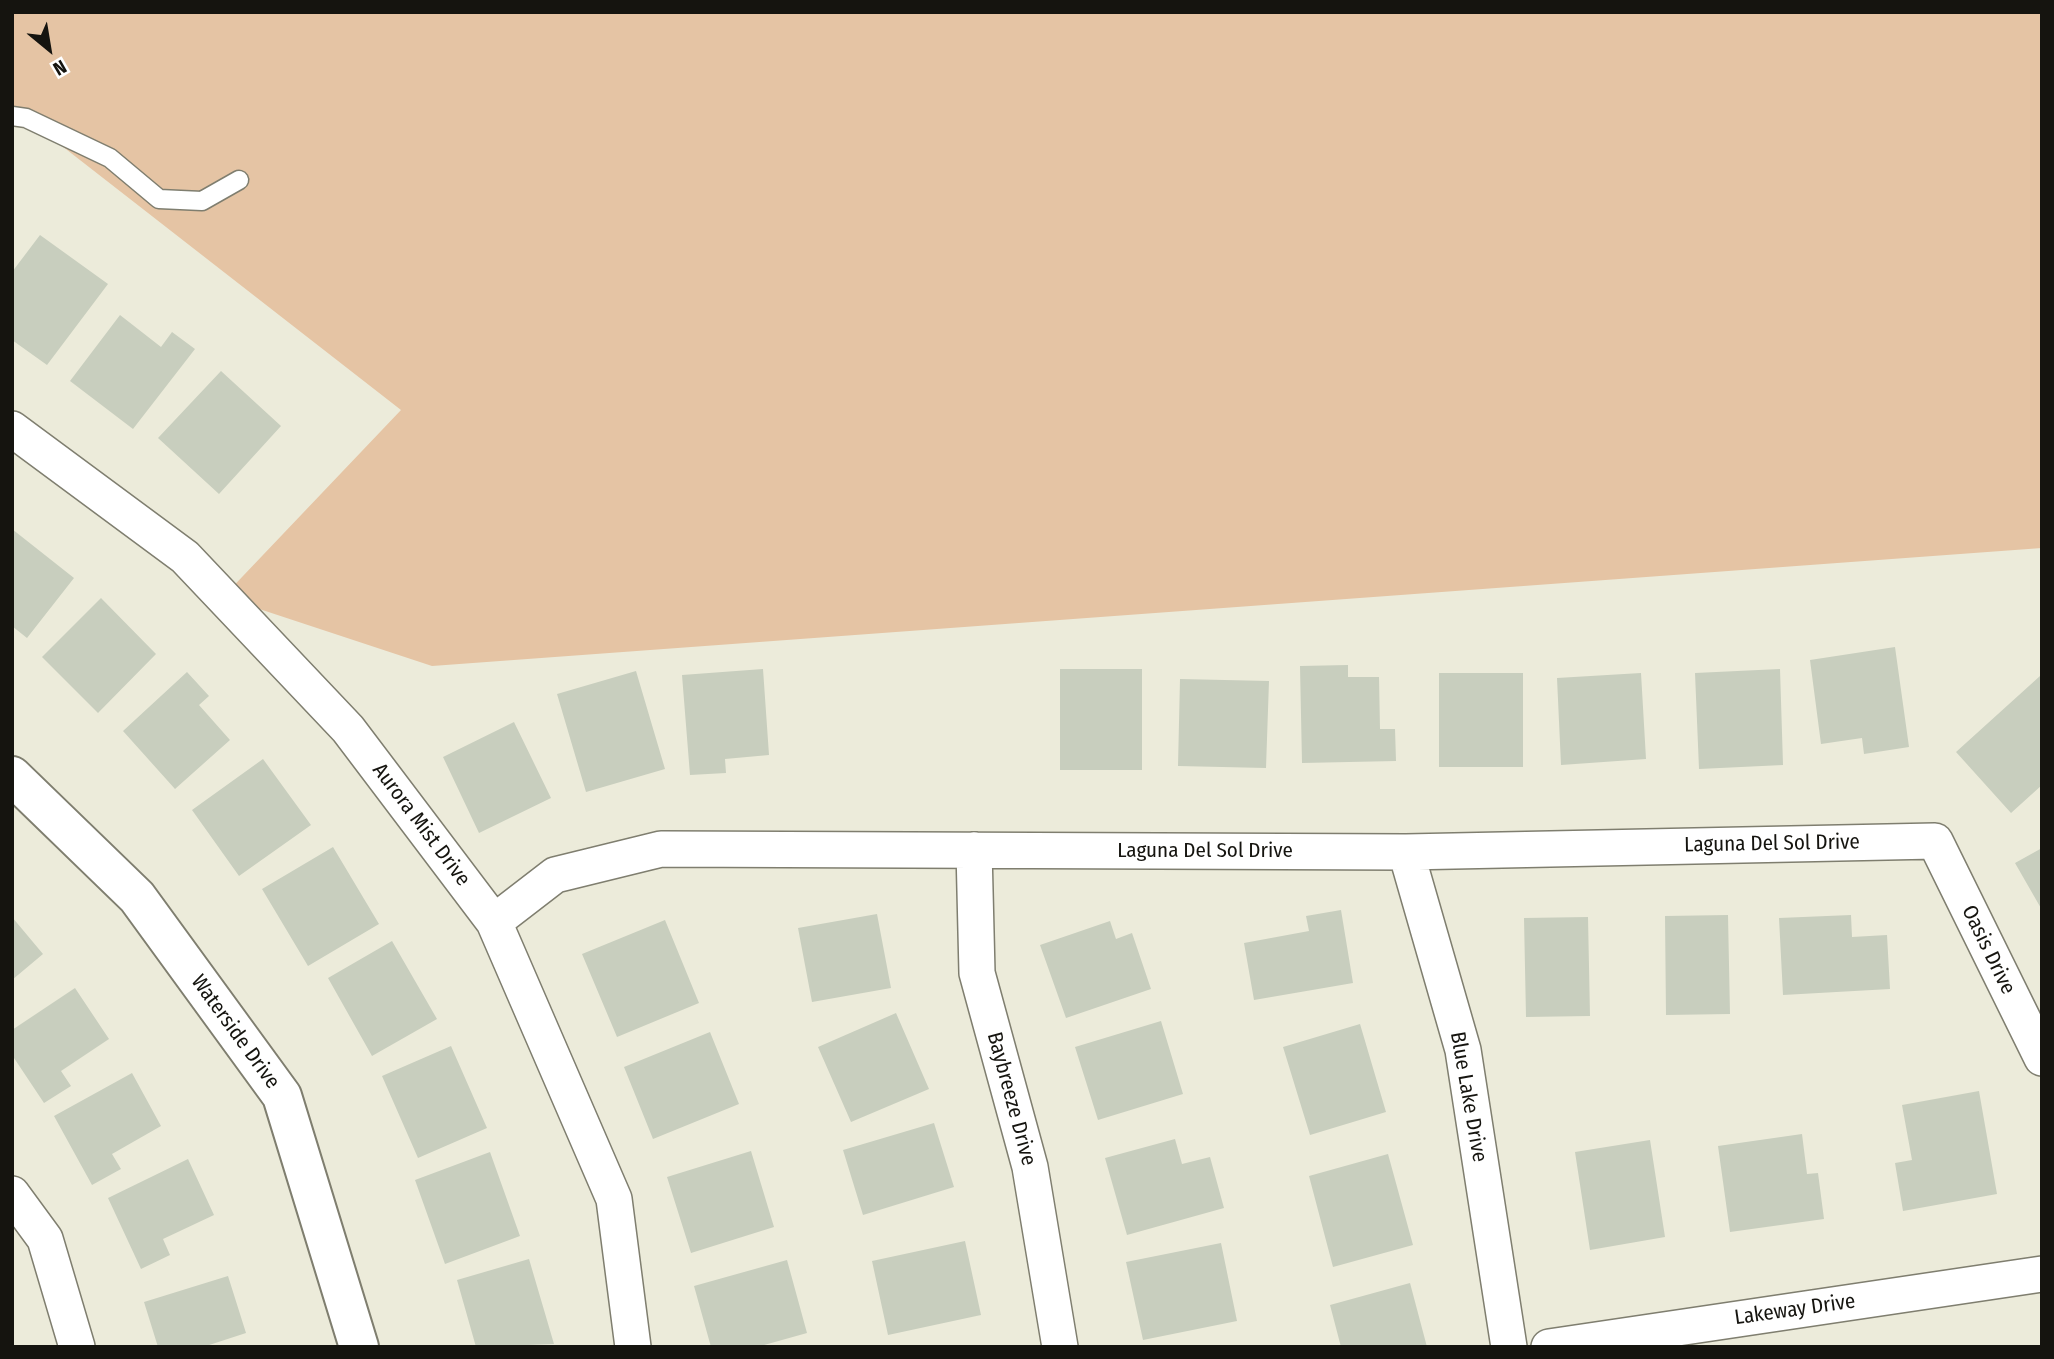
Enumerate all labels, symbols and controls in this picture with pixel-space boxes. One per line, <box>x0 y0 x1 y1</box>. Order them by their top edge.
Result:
north arrow <box>14 14 84 84</box>
text: N <box>49 55 70 80</box>
street label: Aurora Mist Drive <box>367 759 475 891</box>
street label: Laguna Del Sol Drive <box>1684 830 1860 858</box>
street label: Laguna Del Sol Drive <box>1117 838 1293 864</box>
street label: Oasis Drive <box>1956 901 2020 999</box>
street label: Waterside Drive <box>185 970 285 1094</box>
street label: Baybreeze Drive <box>981 1029 1041 1169</box>
street label: Blue Lake Drive <box>1444 1030 1492 1164</box>
street label: Lakeway Drive <box>1733 1289 1857 1331</box>

